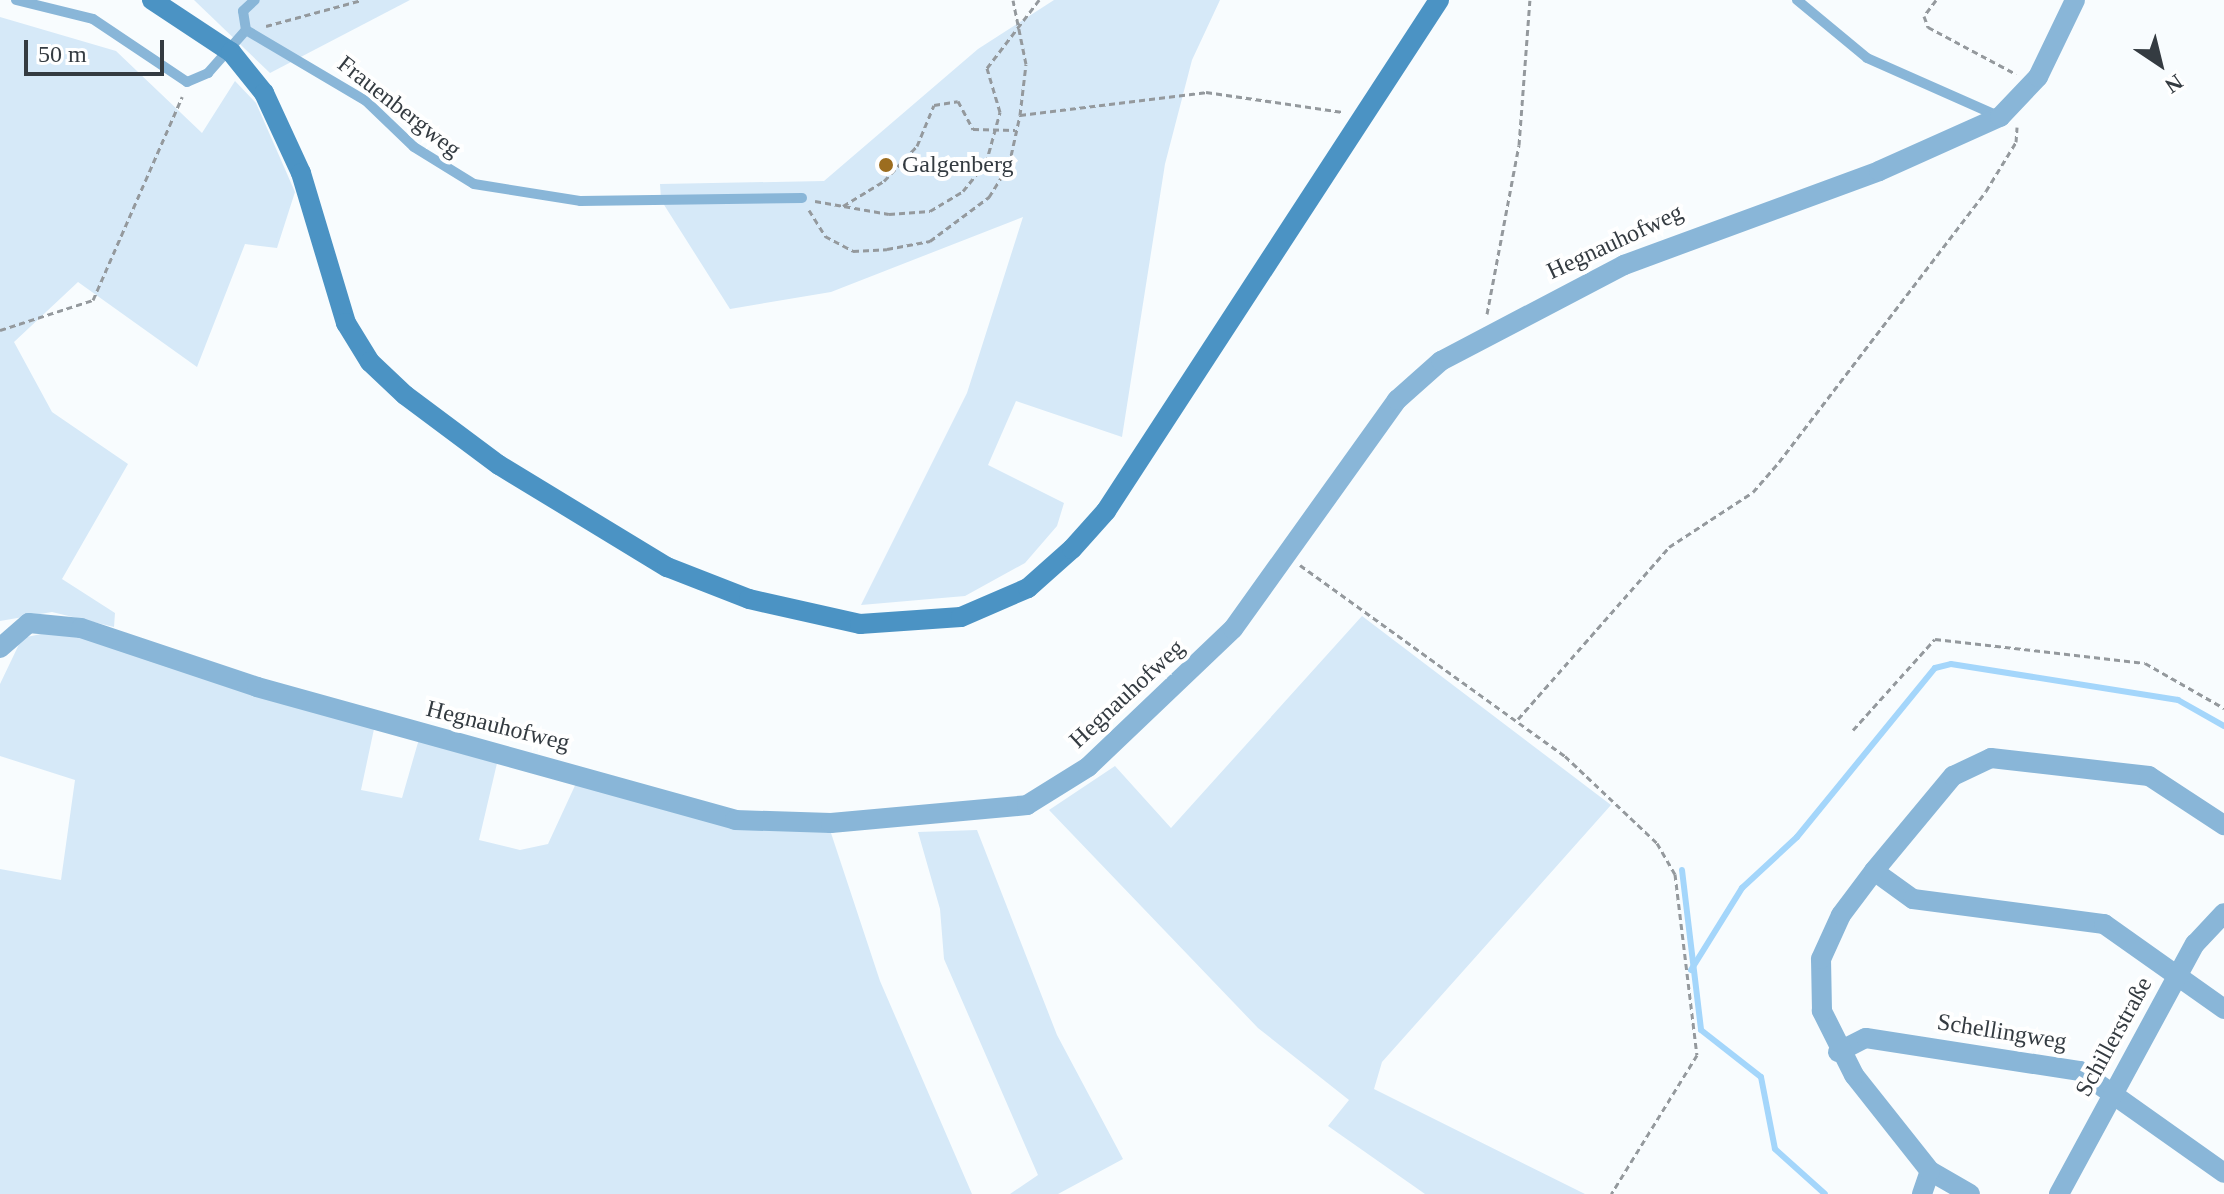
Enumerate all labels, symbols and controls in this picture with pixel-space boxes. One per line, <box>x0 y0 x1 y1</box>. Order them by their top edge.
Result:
scale bar <box>28 24 168 74</box>
north arrow <box>2120 24 2200 104</box>
text: 50 m <box>38 41 87 67</box>
street label: Frauenbergweg <box>331 50 467 164</box>
text: N <box>2160 69 2188 99</box>
place label: Galgenberg <box>902 151 1014 179</box>
marker: Galgenberg <box>877 156 895 174</box>
street label: Hegnauhofweg <box>1542 198 1688 286</box>
street label: Hegnauhofweg <box>1064 633 1190 755</box>
street label: Hegnauhofweg <box>423 694 573 758</box>
street label: Schillerstraße <box>2069 972 2159 1102</box>
street label: Schellingweg <box>1935 1008 2069 1056</box>

